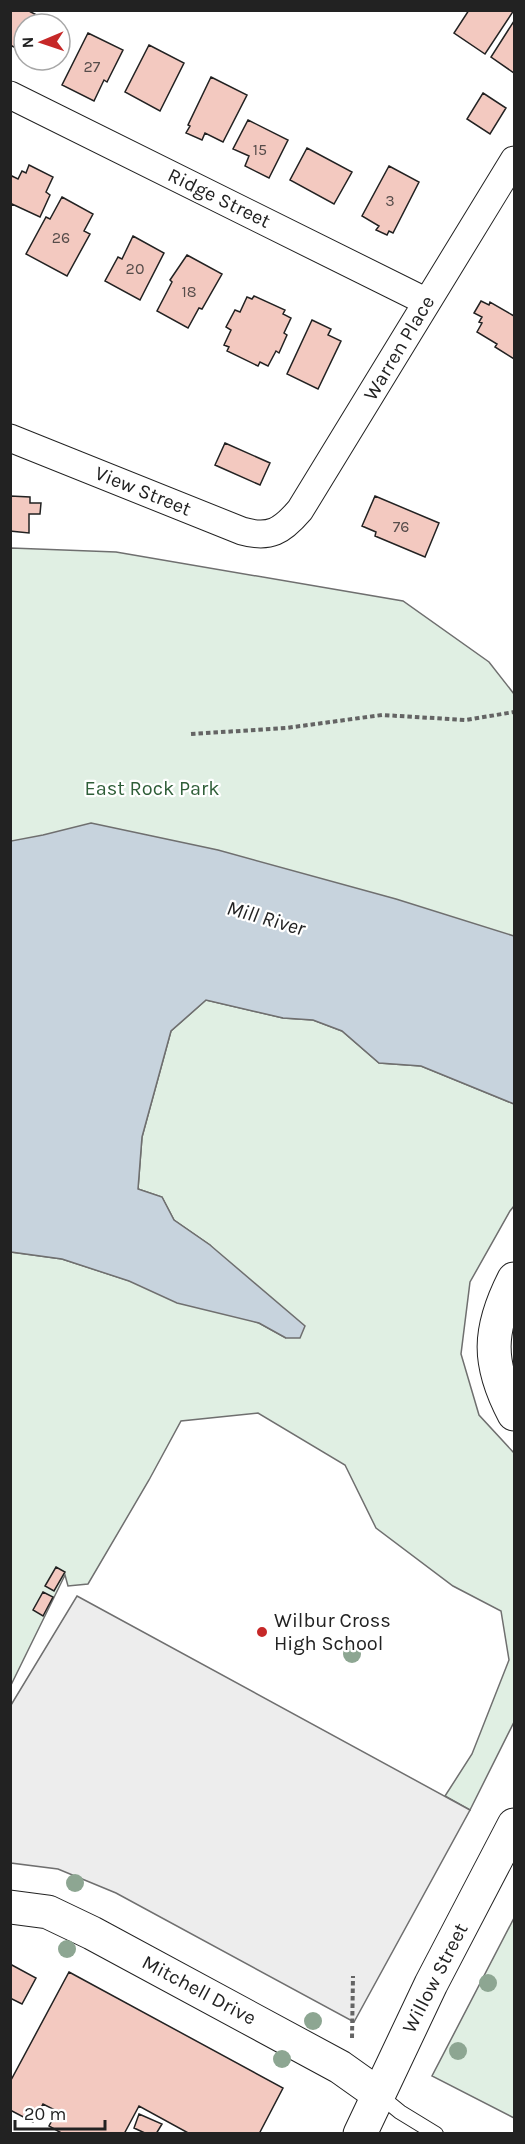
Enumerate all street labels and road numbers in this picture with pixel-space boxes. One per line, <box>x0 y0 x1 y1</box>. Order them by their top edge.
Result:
street label: Ridge Street <box>164 163 274 233</box>
street label: Warren Place <box>359 291 439 405</box>
street label: View Street <box>92 461 195 521</box>
street label: Willow Street <box>397 1919 473 2037</box>
street label: Mitchell Drive <box>138 1950 260 2030</box>

